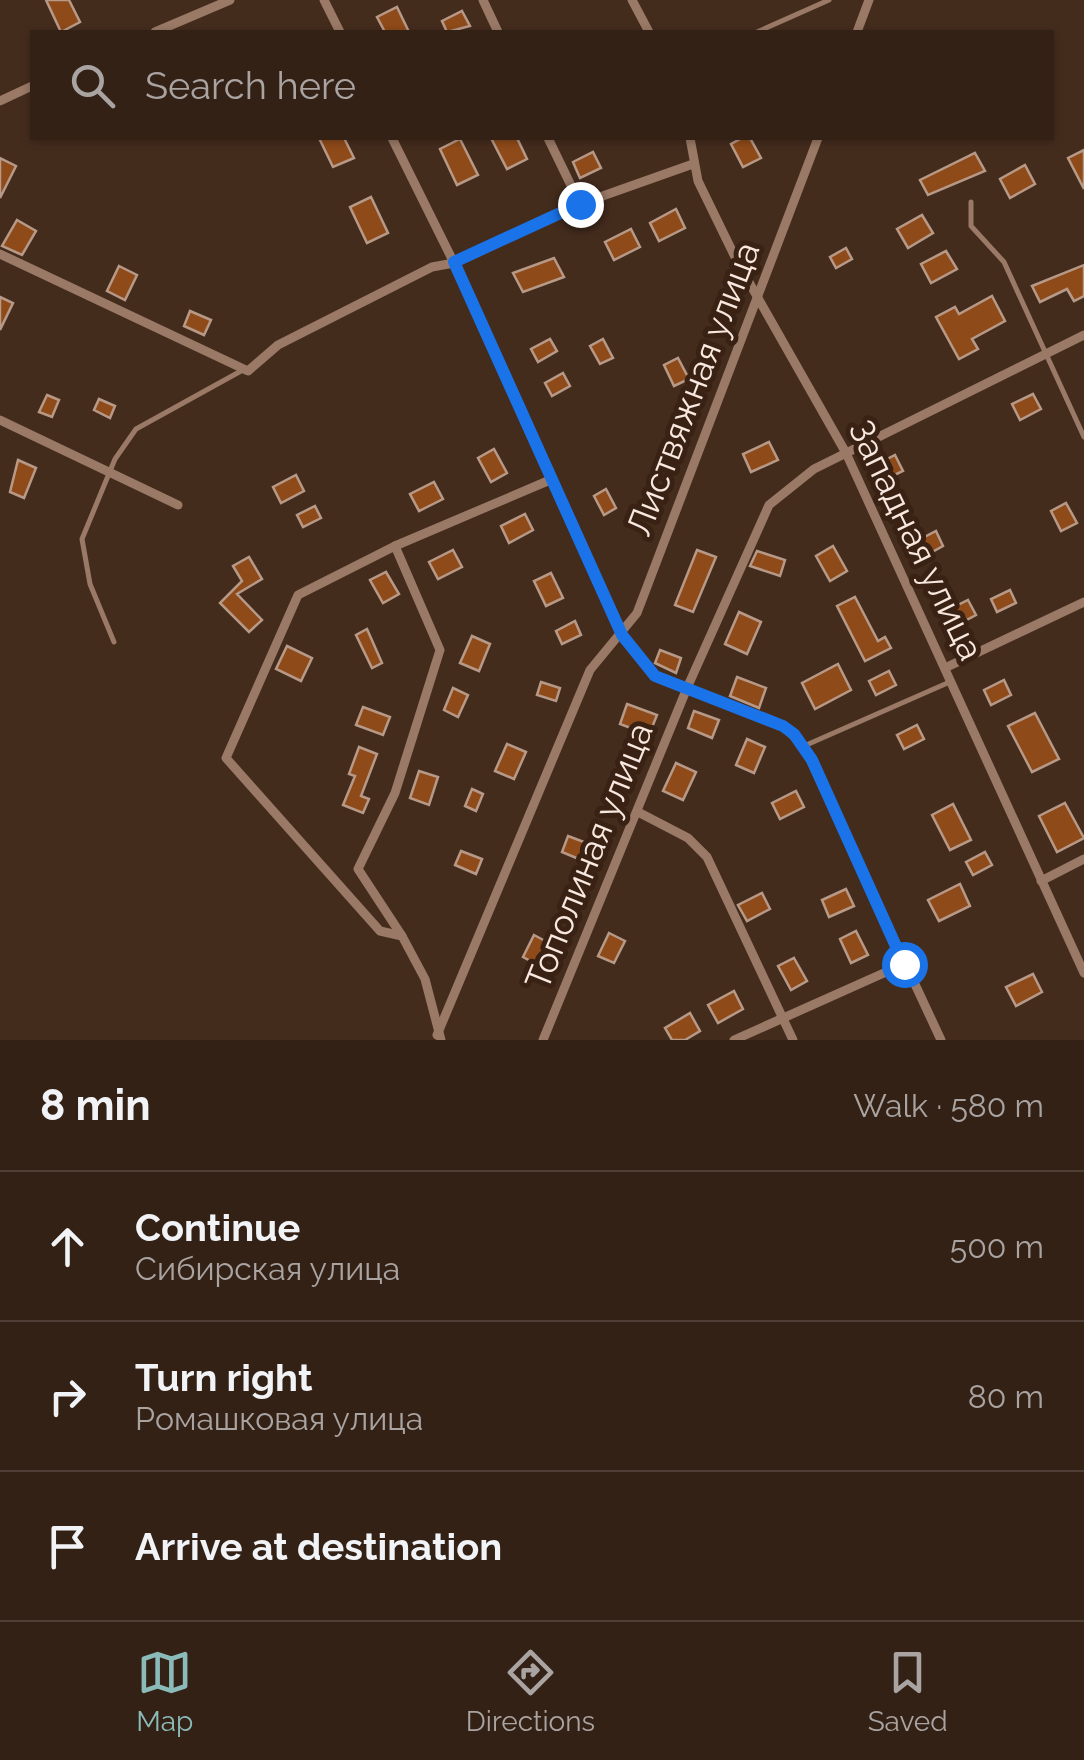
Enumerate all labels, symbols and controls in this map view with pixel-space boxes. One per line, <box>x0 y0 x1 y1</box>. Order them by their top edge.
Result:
search box <box>30 30 1054 140</box>
icon: search <box>65 58 120 113</box>
text: Search here <box>145 63 356 108</box>
route end <box>558 182 604 228</box>
street label: Листвяжная улица <box>618 236 767 541</box>
street label: Западная улица <box>841 413 992 667</box>
street label: Тополиная улица <box>516 716 661 995</box>
route start <box>882 942 928 988</box>
text: 8 min <box>40 1081 151 1130</box>
text: Walk · 580 m <box>853 1087 1044 1124</box>
text: Continue <box>135 1205 300 1250</box>
icon: ahead <box>40 1219 95 1274</box>
text: 500 m <box>950 1228 1044 1265</box>
text: Сибирская улица <box>135 1250 400 1287</box>
text: Turn right <box>135 1355 312 1400</box>
icon: right <box>40 1369 95 1424</box>
text: 80 m <box>968 1378 1044 1415</box>
text: Ромашковая улица <box>135 1400 423 1437</box>
icon: arrive <box>40 1519 95 1574</box>
text: Arrive at destination <box>135 1524 502 1569</box>
tab: Map <box>136 1645 193 1738</box>
tab: Directions <box>466 1645 595 1738</box>
tab: Saved <box>868 1645 948 1738</box>

